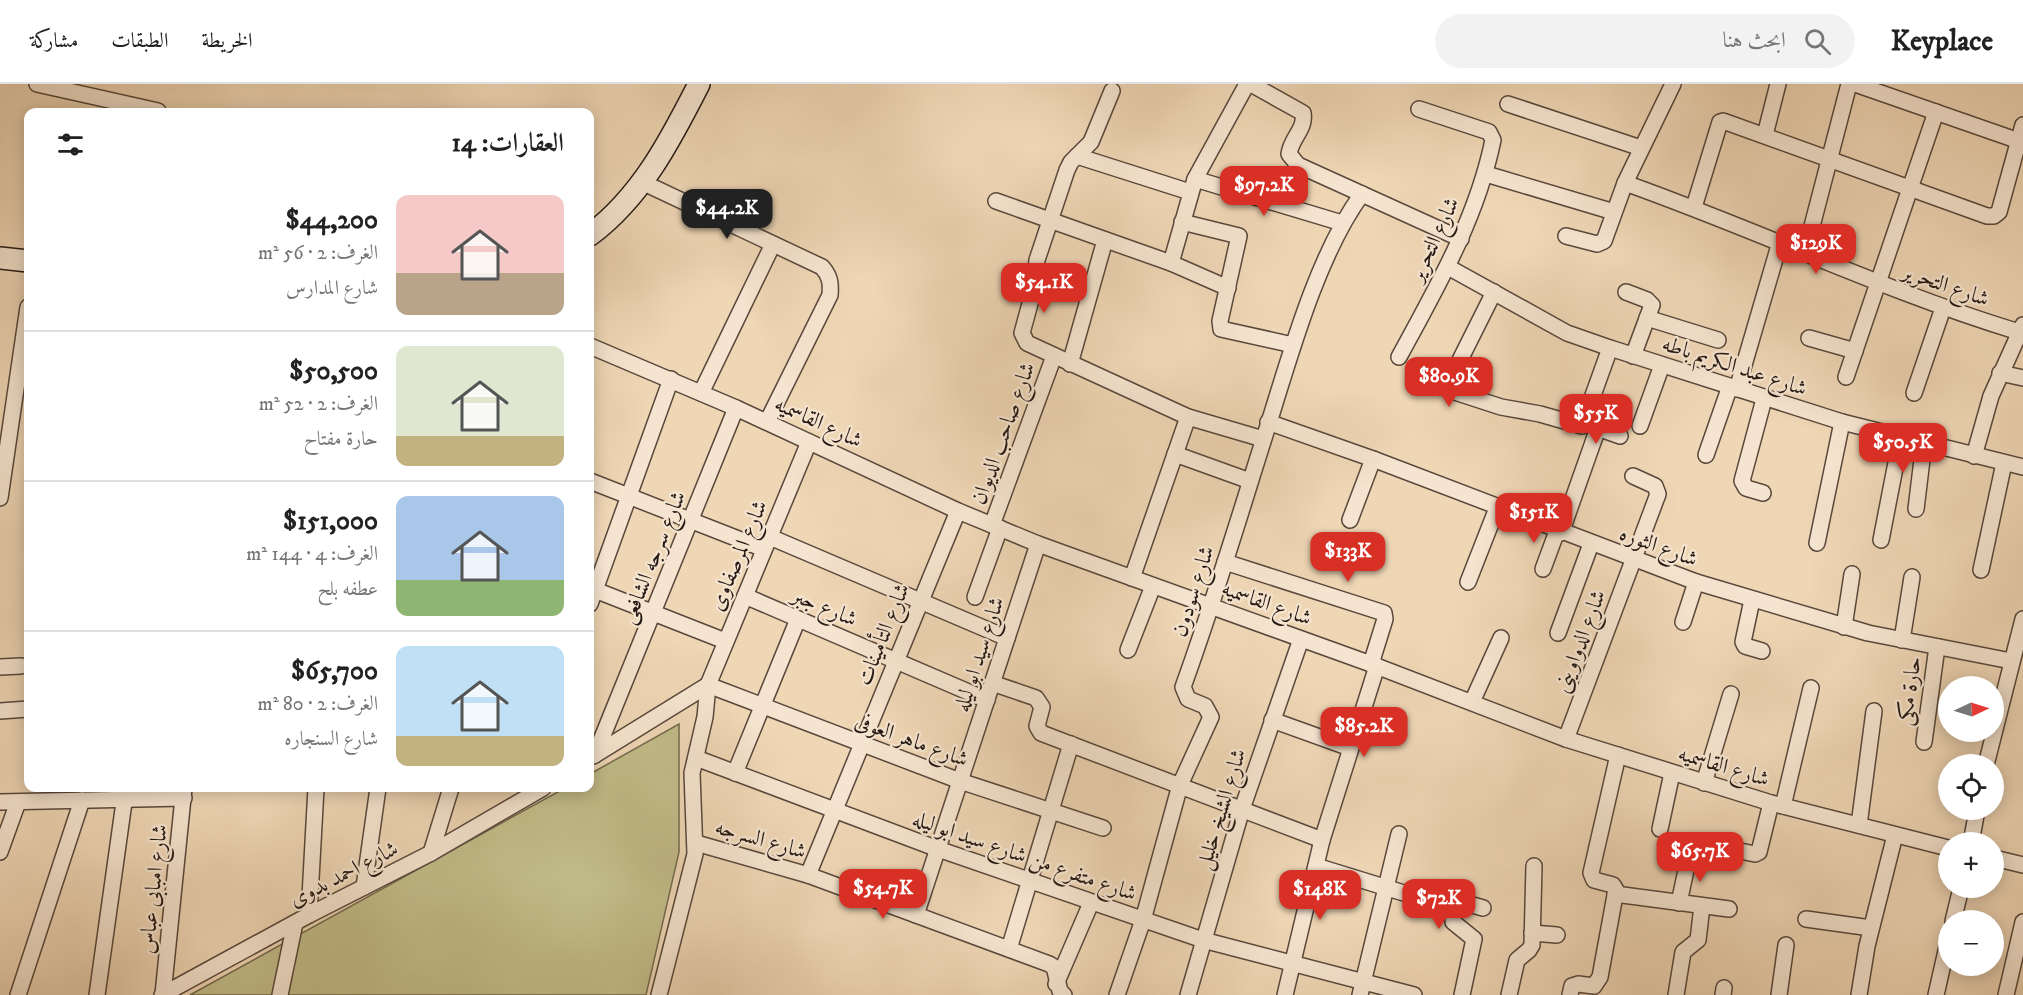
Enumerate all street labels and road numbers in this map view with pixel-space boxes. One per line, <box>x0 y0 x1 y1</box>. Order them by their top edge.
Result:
street label: شارع التحرير <box>1402 193 1469 290</box>
street label: شارع التحرير <box>1895 257 1993 317</box>
street label: شارع عبد الكريم باطه <box>1657 330 1810 407</box>
street label: شارع صاحب الديوان <box>965 359 1045 510</box>
street label: شارع القاسميه <box>768 390 867 458</box>
street label: شارع سرجه الشافعى <box>614 487 696 630</box>
street label: شارع المرصفاوى <box>703 496 777 616</box>
street label: شارع الثوره <box>1614 520 1701 577</box>
street label: شارع سودون <box>1166 542 1225 642</box>
street label: شارع القاسميه <box>1216 575 1315 636</box>
street label: شارع التأمينات <box>848 578 920 691</box>
street label: شارع جبر <box>784 581 861 637</box>
street label: شارع الدواوينى <box>1548 586 1616 698</box>
street label: شارع سيد ابو ليله <box>948 594 1015 717</box>
street label: حارة مكى <box>1891 655 1929 728</box>
street label: شارع ماهر العوفى <box>850 707 972 777</box>
street label: شارع القاسميه <box>1674 740 1772 797</box>
street label: شارع الشيخ خليل <box>1190 746 1257 875</box>
street label: شارع متفرع من شارع سيد ابو ليله <box>908 805 1140 911</box>
street label: شارع السرجه <box>711 814 809 869</box>
street label: شارع امبابى عباس <box>133 823 178 956</box>
street label: شارع احمد بدوى <box>285 835 405 917</box>

